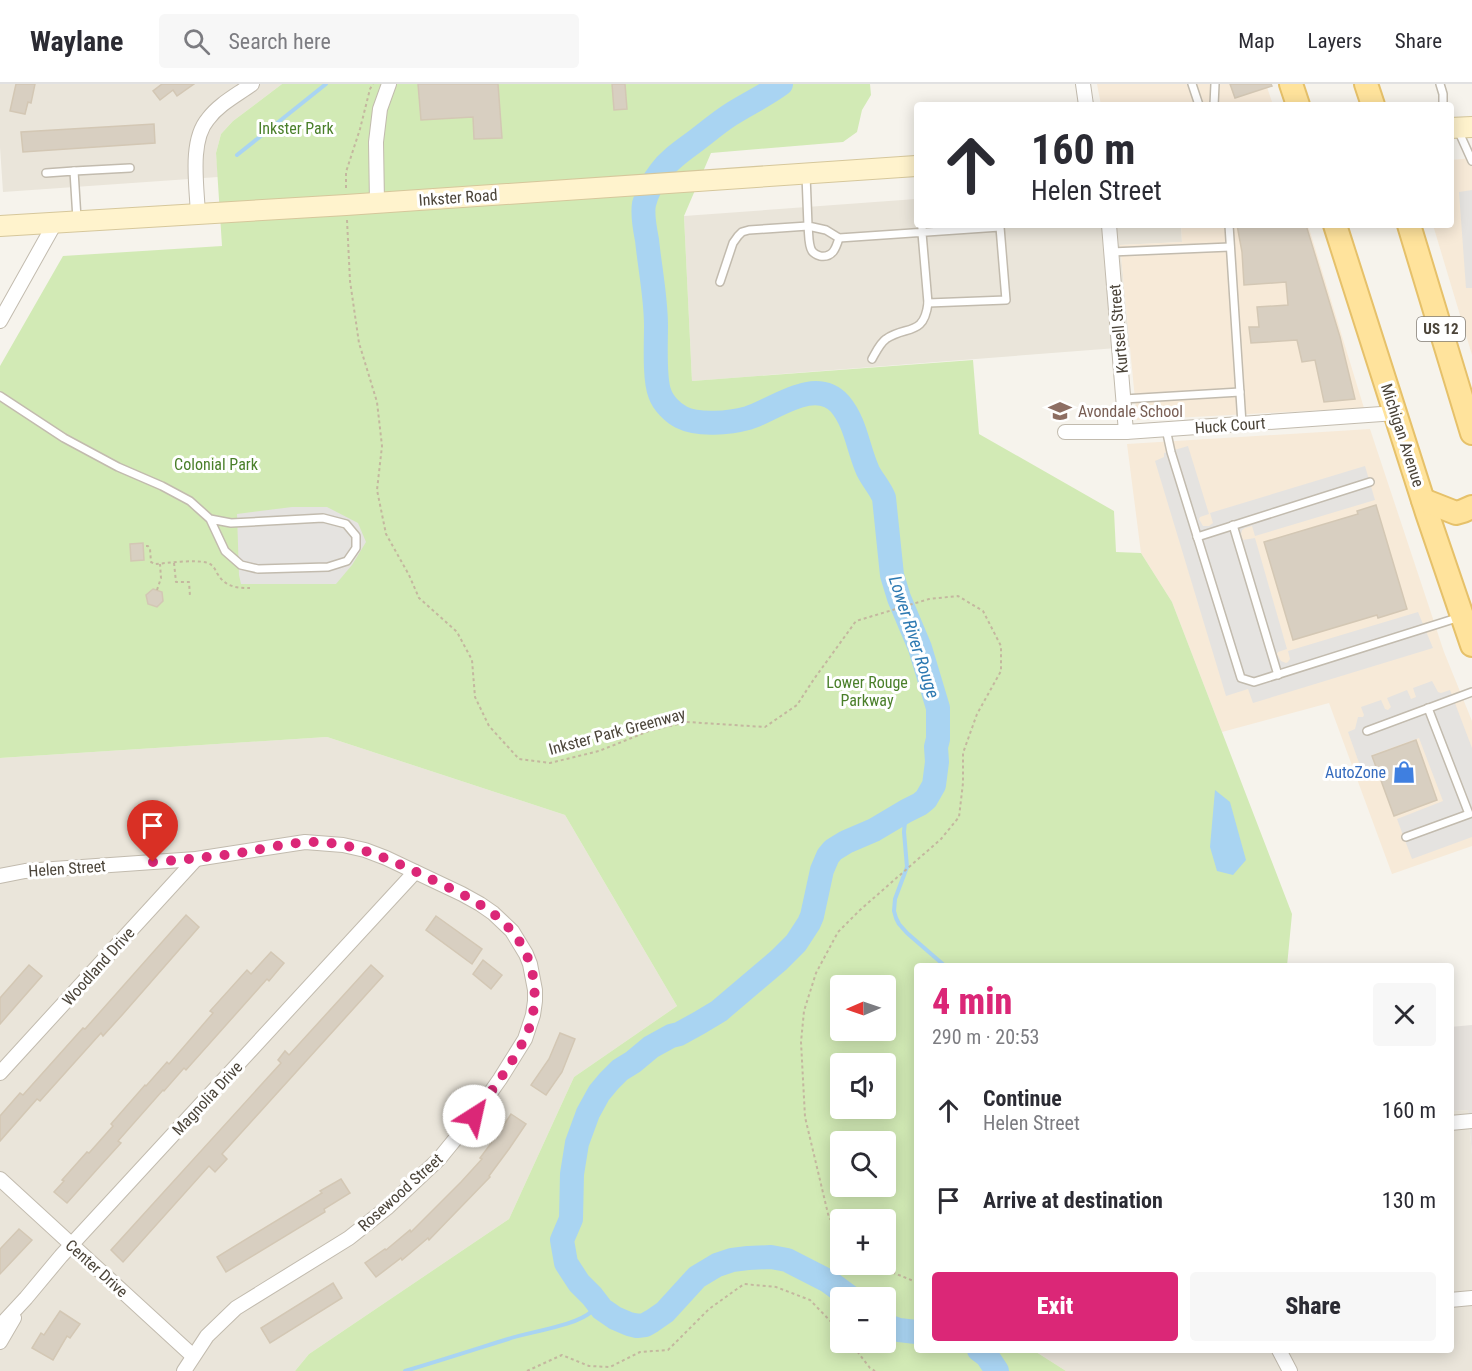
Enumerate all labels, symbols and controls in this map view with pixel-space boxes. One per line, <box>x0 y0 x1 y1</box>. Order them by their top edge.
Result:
search box <box>159 14 579 68</box>
text: Waylane <box>30 25 123 58</box>
icon: search <box>180 25 213 58</box>
text: Search here <box>228 29 331 54</box>
text: Map <box>1238 29 1275 53</box>
text: Layers <box>1308 29 1362 53</box>
text: Share <box>1395 29 1442 53</box>
park label: Inkster Park <box>258 119 335 138</box>
text: 160 m <box>1031 125 1136 174</box>
icon: ahead <box>932 126 1010 204</box>
text: Helen Street <box>1031 175 1162 207</box>
street label: Inkster Road <box>418 185 498 210</box>
street label: Kurtsell Street <box>1105 283 1132 374</box>
road number: US 12 <box>1417 317 1465 341</box>
street label: Michigan Avenue <box>1377 381 1428 489</box>
school or university icon: Avondale School <box>1047 398 1073 424</box>
place label: Avondale School <box>1078 402 1183 421</box>
street label: Huck Court <box>1194 414 1266 437</box>
park label: Colonial Park <box>174 455 259 474</box>
water label: Lower River Rouge <box>885 573 944 701</box>
park label: Lower Rouge Parkway <box>826 673 908 710</box>
street label: Inkster Park Greenway <box>547 704 688 759</box>
shop icon: AutoZone <box>1391 759 1417 785</box>
place label: AutoZone <box>1325 763 1386 782</box>
pin <box>127 800 178 862</box>
icon: arrive <box>136 809 169 842</box>
street label: Helen Street <box>28 856 107 881</box>
street label: Woodland Drive <box>58 923 138 1009</box>
north arrow <box>830 975 896 1041</box>
map controls <box>830 975 896 1353</box>
text: 4 min <box>932 981 1012 1023</box>
button: close <box>1373 983 1436 1046</box>
text: 290 m · 20:53 <box>932 1025 1039 1049</box>
button: sound <box>830 1053 896 1119</box>
street label: Magnolia Drive <box>168 1057 246 1139</box>
position arrow <box>442 1084 506 1148</box>
text: Continue <box>983 1086 1062 1111</box>
icon: ahead <box>932 1094 965 1127</box>
text: 160 m <box>1382 1098 1436 1123</box>
text: Helen Street <box>983 1111 1080 1135</box>
button: search <box>830 1131 896 1197</box>
street label: Rosewood Street <box>354 1149 447 1235</box>
icon: arrive <box>932 1184 965 1217</box>
text: Arrive at destination <box>983 1188 1163 1213</box>
text: 130 m <box>1382 1188 1436 1213</box>
button: + <box>830 1209 896 1275</box>
street label: Center Drive <box>62 1236 132 1301</box>
button: Exit <box>932 1272 1178 1341</box>
button: Share <box>1190 1272 1436 1341</box>
button: − <box>830 1287 896 1353</box>

